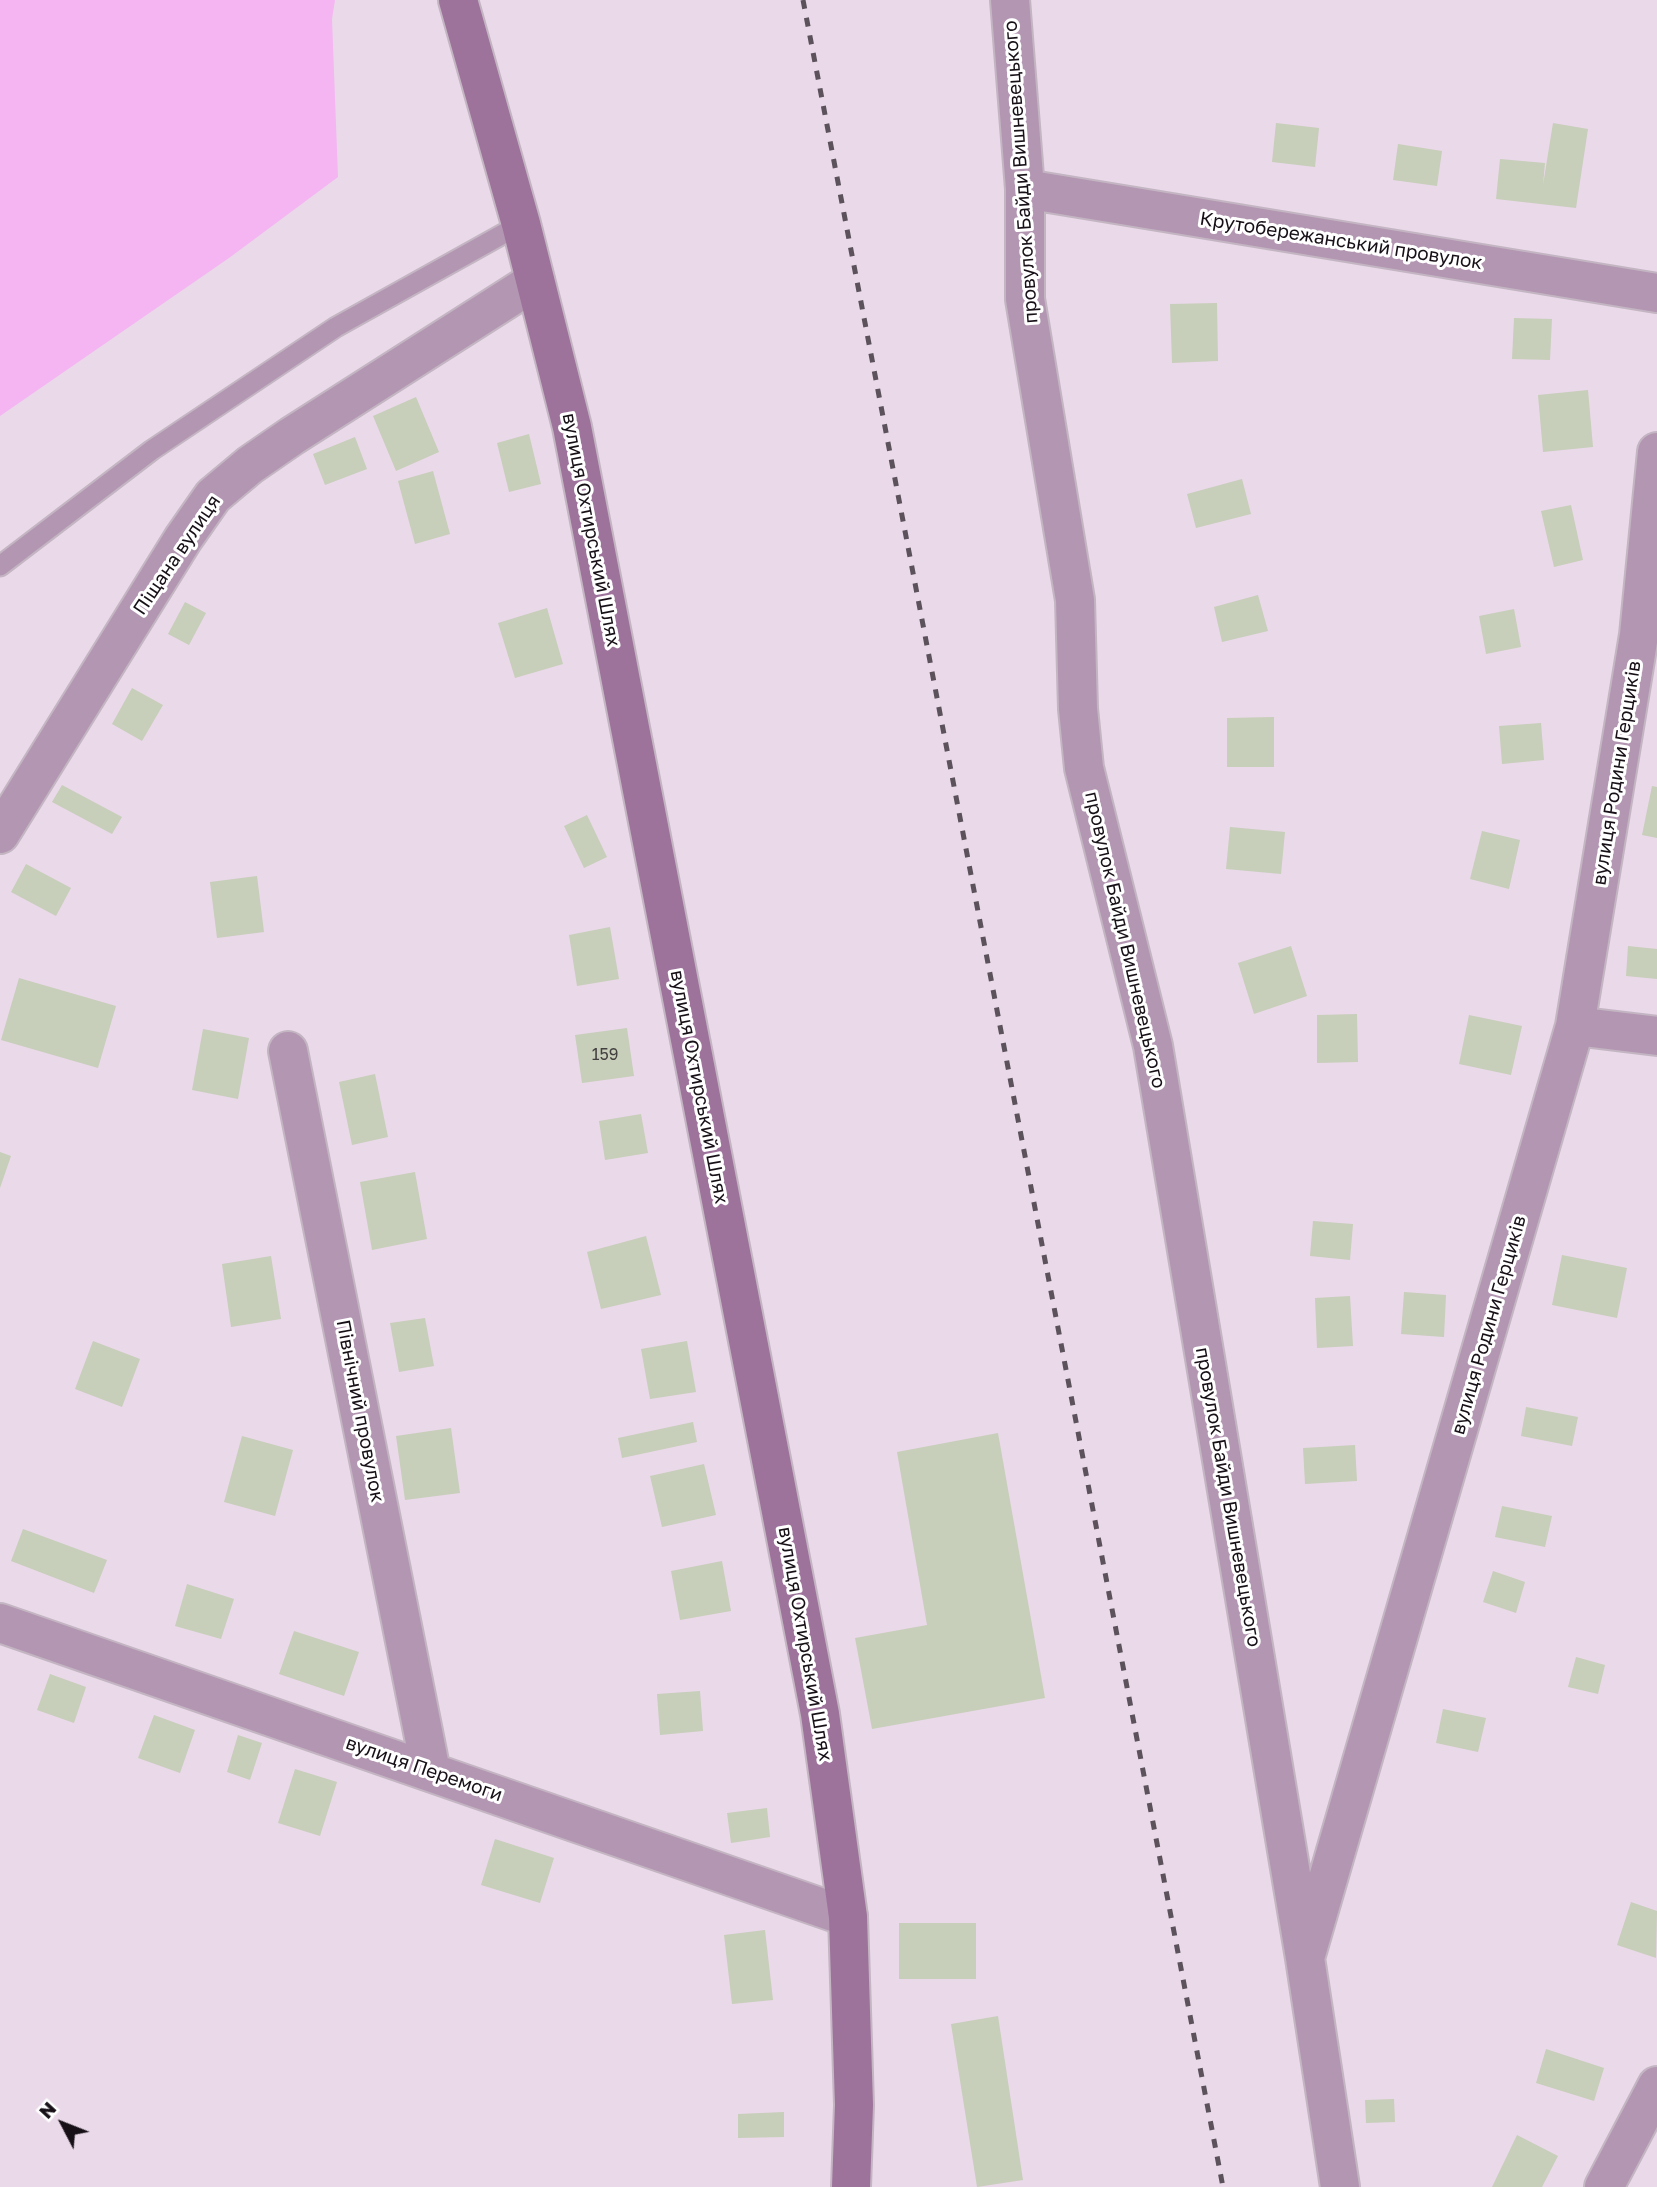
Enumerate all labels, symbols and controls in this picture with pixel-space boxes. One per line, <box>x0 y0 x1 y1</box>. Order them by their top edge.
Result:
street label: провулок Байди Вишневецького <box>999 20 1043 324</box>
street label: Крутобережанський провулок <box>1198 207 1484 275</box>
street label: вулиця Охтирський Шлях <box>557 411 625 649</box>
street label: Піщана вулиця <box>129 491 225 619</box>
street label: вулиця Родини Герциків <box>1588 659 1646 887</box>
street label: провулок Байди Вишневецького <box>1080 789 1170 1091</box>
street label: вулиця Охтирський Шлях <box>665 968 733 1206</box>
house number: 159 <box>592 1045 618 1065</box>
street label: вулиця Родини Герциків <box>1447 1213 1531 1437</box>
street label: Північний провулок <box>331 1318 389 1504</box>
street label: провулок Байди Вишневецького <box>1190 1345 1266 1649</box>
street label: вулиця Охтирський Шлях <box>773 1525 837 1763</box>
street label: вулиця Перемоги <box>343 1731 505 1807</box>
north arrow <box>28 2089 98 2159</box>
text: N <box>34 2097 60 2123</box>

